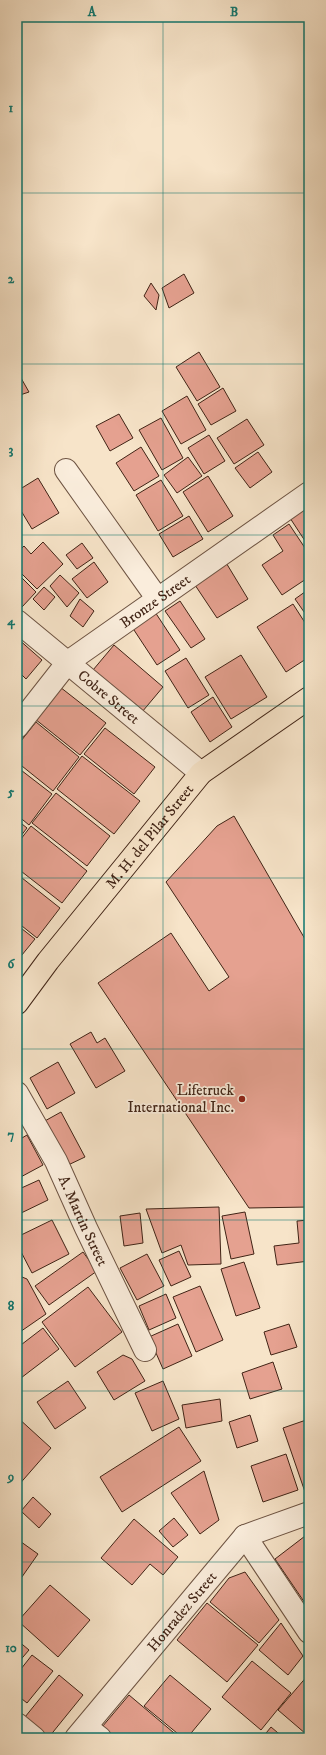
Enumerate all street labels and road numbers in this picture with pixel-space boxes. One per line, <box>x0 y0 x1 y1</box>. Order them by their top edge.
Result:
street label: Bronze Street <box>116 570 194 632</box>
street label: Cobre Street <box>74 666 144 728</box>
street label: M. H. del Pilar Street <box>101 780 198 892</box>
street label: A. Martin Street <box>54 1172 112 1269</box>
street label: Honradez Street <box>143 1567 221 1655</box>

